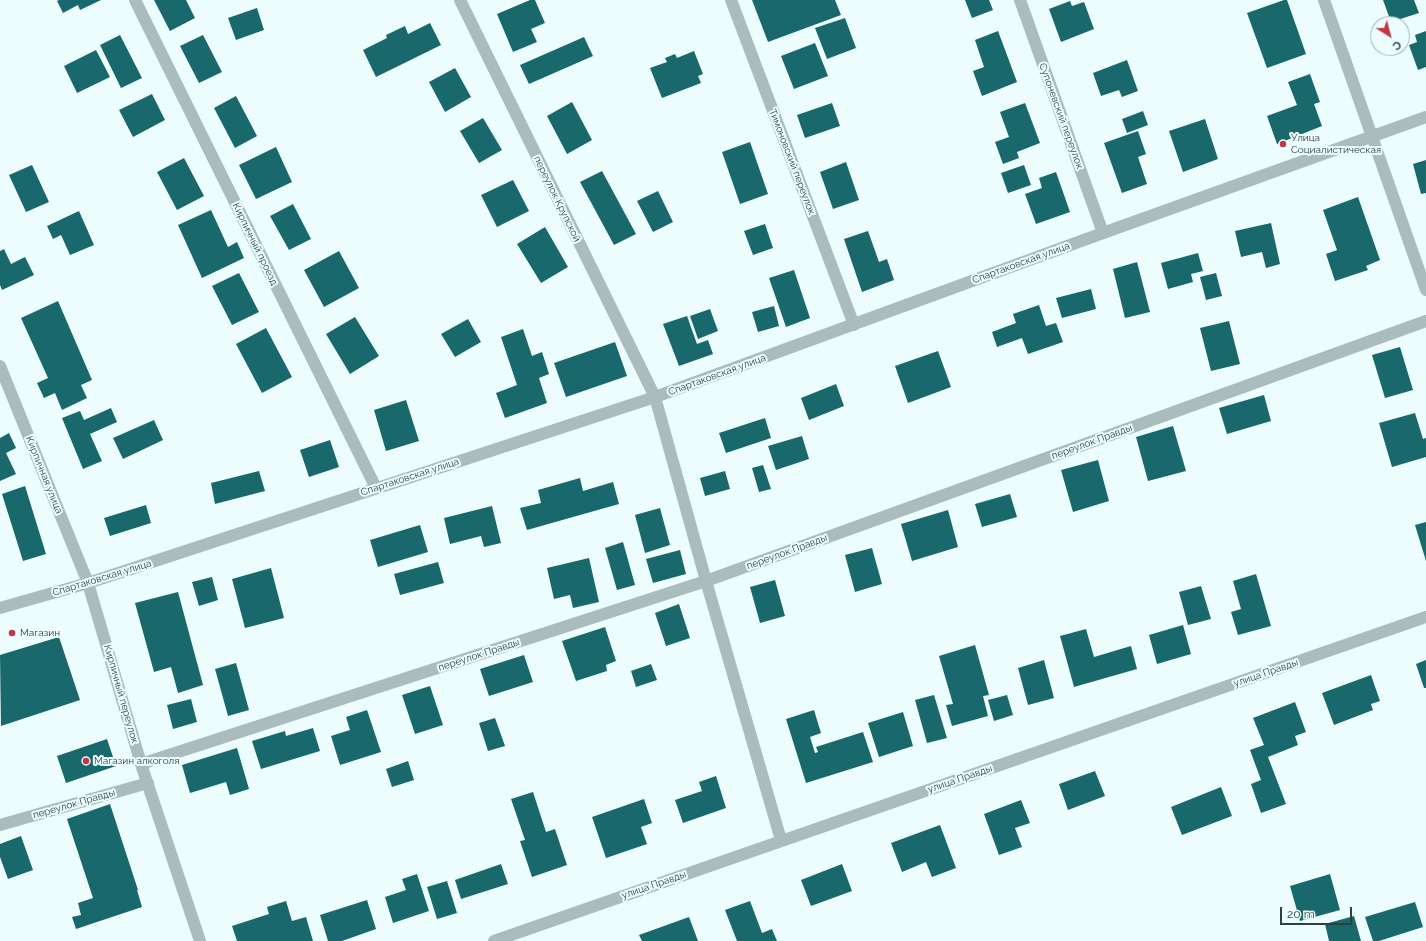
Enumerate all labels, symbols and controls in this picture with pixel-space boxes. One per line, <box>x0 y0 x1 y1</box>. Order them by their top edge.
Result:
north arrow <box>1370 16 1410 56</box>
text: С <box>1390 38 1404 53</box>
street label: Супоневский переулок <box>1036 61 1086 171</box>
street label: Тимоновский переулок <box>766 108 818 216</box>
place label: Улица Социалистическая <box>1291 132 1381 156</box>
marker: Улица Социалистическая <box>1278 139 1288 149</box>
street label: переулок Крупской <box>531 154 583 244</box>
street label: Кирпичный проезд <box>230 201 280 287</box>
street label: Спартаковская улица <box>971 240 1071 286</box>
street label: Спартаковская улица <box>667 352 767 398</box>
street label: переулок Правды <box>1050 422 1134 462</box>
street label: Кирпичная улица <box>23 434 65 516</box>
street label: Спартаковская улица <box>359 455 461 499</box>
street label: переулок Правды <box>745 532 829 572</box>
street label: Спартаковская улица <box>51 557 153 599</box>
place label: Магазин <box>20 627 60 639</box>
marker: Магазин <box>7 628 17 638</box>
street label: переулок Правды <box>437 636 521 674</box>
street label: Кирпичный переулок <box>101 643 141 745</box>
street label: улица Правды <box>1232 656 1300 690</box>
place label: Магазин алкоголя <box>94 755 179 767</box>
marker: Магазин алкоголя <box>81 756 91 766</box>
street label: улица Правды <box>926 762 994 796</box>
street label: переулок Правды <box>32 787 116 821</box>
street label: улица Правды <box>620 868 688 902</box>
scale bar <box>1282 899 1354 925</box>
text: 20 m <box>1287 907 1315 921</box>

